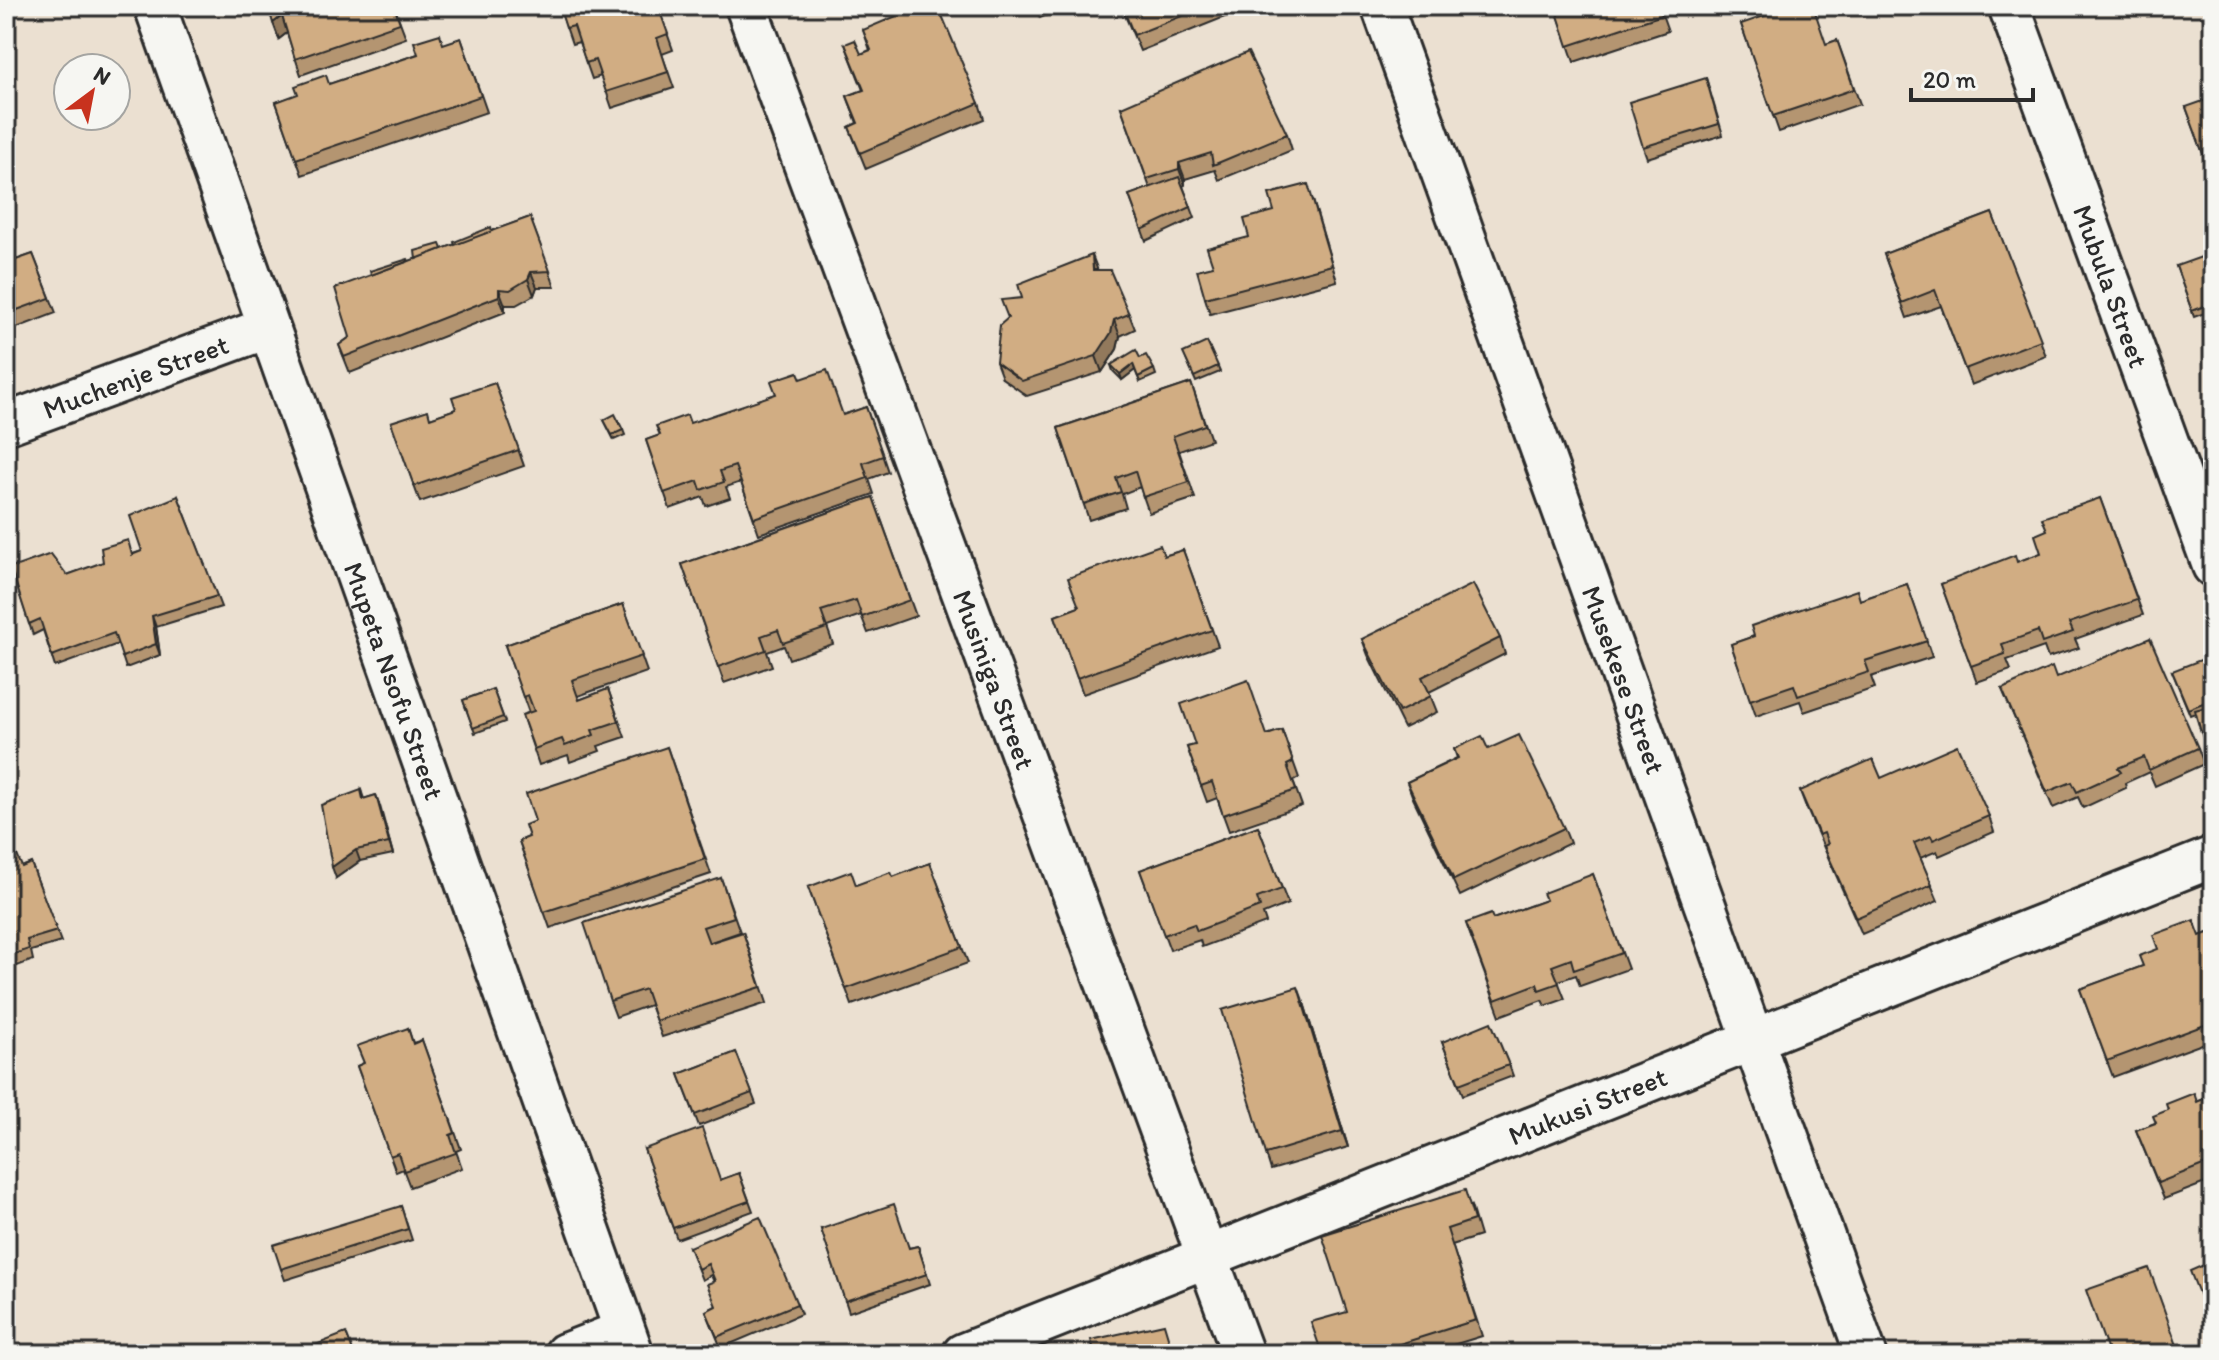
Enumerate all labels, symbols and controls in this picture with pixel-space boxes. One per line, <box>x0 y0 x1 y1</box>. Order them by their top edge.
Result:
north arrow <box>52 52 132 132</box>
scale bar <box>1911 52 2033 102</box>
text: N <box>89 60 116 91</box>
text: 20 m <box>1923 65 1976 94</box>
street label: Mubula Street <box>2066 200 2156 372</box>
street label: Muchenje Street <box>38 327 233 426</box>
street label: Mupeta Nsofu Street <box>337 557 452 804</box>
street label: Musekese Street <box>1575 581 1673 779</box>
street label: Musiniga Street <box>946 585 1043 774</box>
street label: Mukusi Street <box>1503 1059 1672 1153</box>

